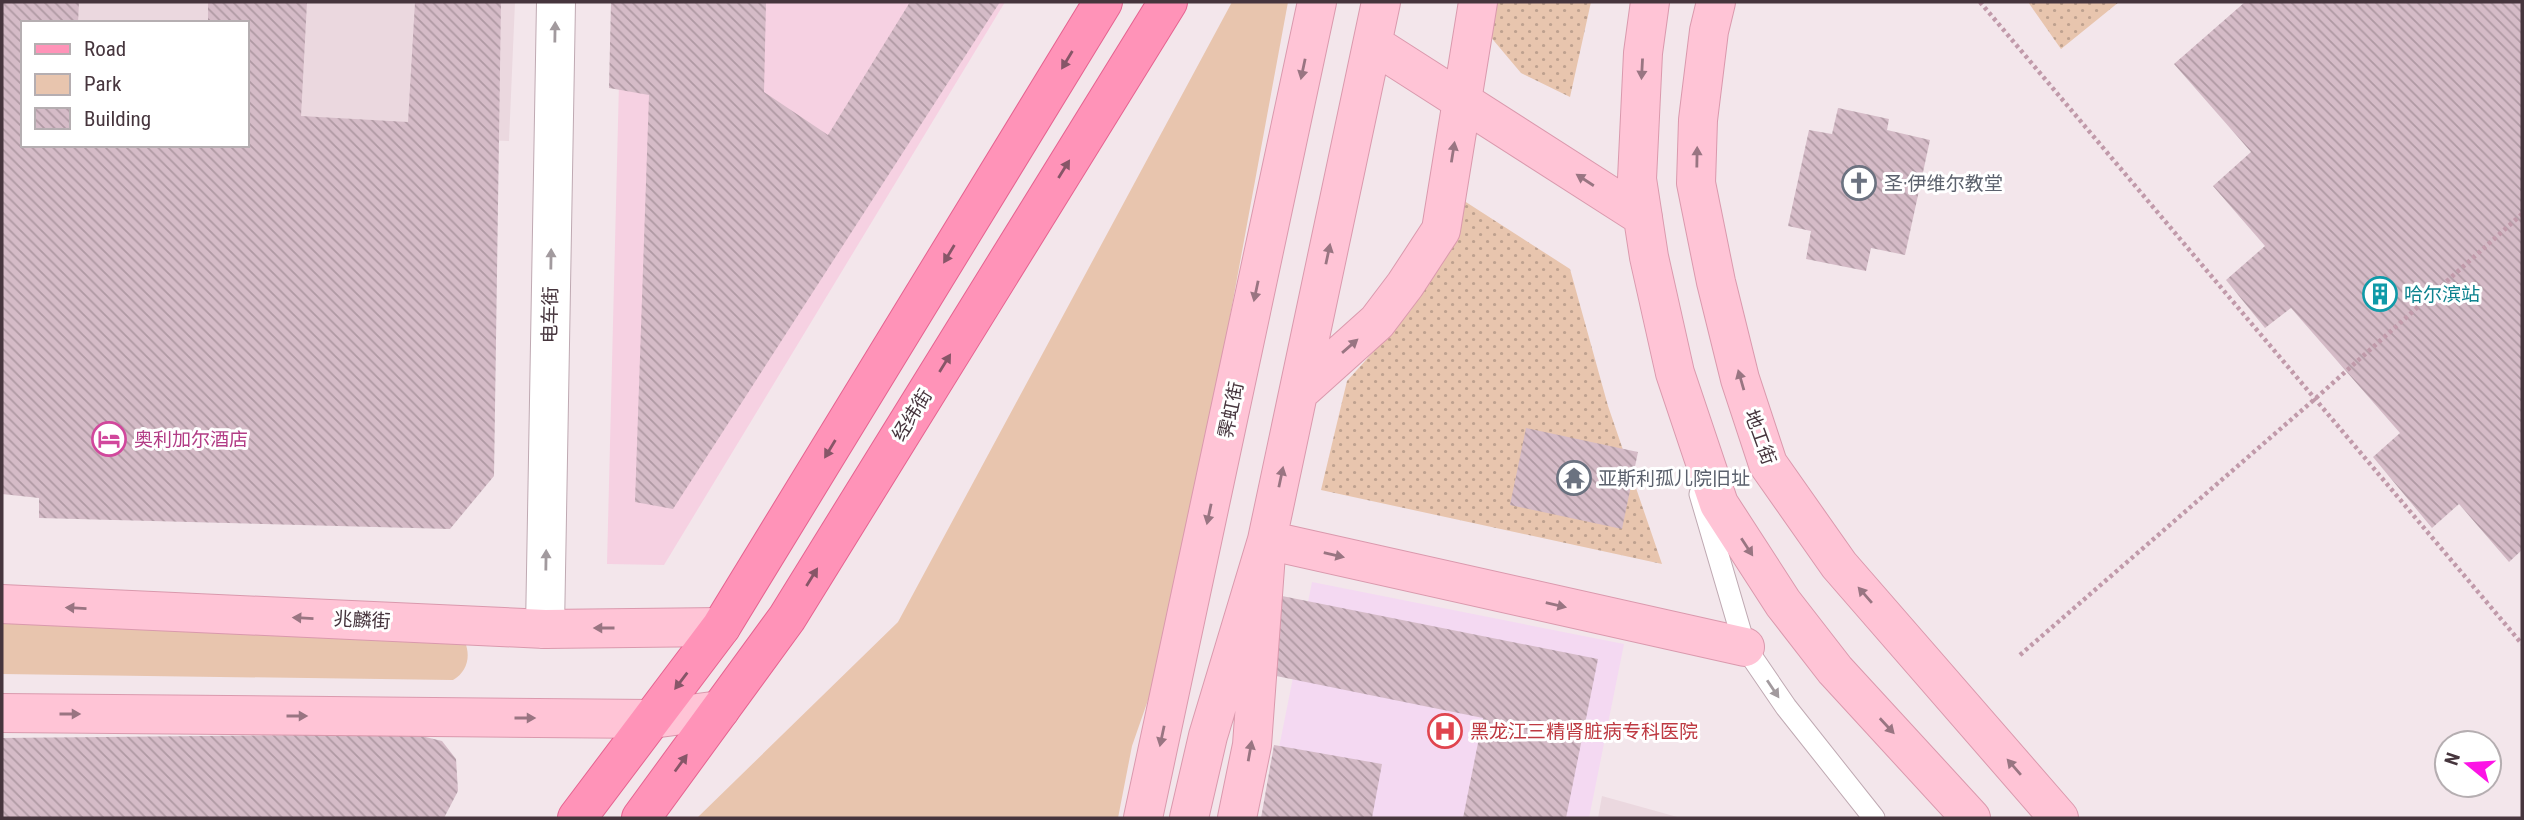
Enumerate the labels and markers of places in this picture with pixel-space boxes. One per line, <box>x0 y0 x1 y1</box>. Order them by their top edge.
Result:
church icon: 圣·伊维尔教堂 <box>1840 164 1878 202</box>
place label: 圣·伊维尔教堂 <box>1884 172 2003 195</box>
building icon: 哈尔滨站 <box>2361 275 2399 313</box>
place label: 哈尔滨站 <box>2404 283 2480 306</box>
hotel icon: 奥利加尔酒店 <box>90 420 128 458</box>
place label: 奥利加尔酒店 <box>134 428 248 451</box>
temple icon: 亚斯利孤儿院旧址 <box>1555 459 1593 497</box>
place label: 亚斯利孤儿院旧址 <box>1598 467 1750 490</box>
hospital icon: 黑龙江三精肾脏病专科医院 <box>1426 712 1464 750</box>
place label: 黑龙江三精肾脏病专科医院 <box>1470 720 1698 743</box>

